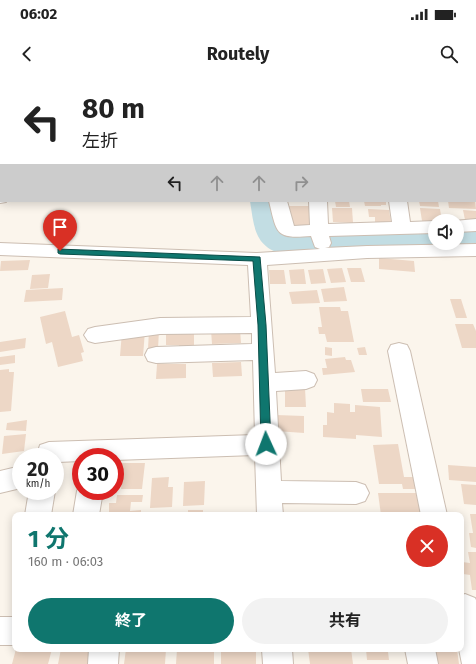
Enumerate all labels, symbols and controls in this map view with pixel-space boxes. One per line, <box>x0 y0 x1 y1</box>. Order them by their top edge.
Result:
text: 06:02 <box>20 5 57 23</box>
icon: back <box>16 43 38 65</box>
text: Routely <box>207 43 269 65</box>
icon: search <box>438 43 460 65</box>
text: 80 m <box>82 92 145 125</box>
icon: left <box>16 96 68 148</box>
text: 左折 <box>82 130 118 152</box>
icon: left <box>164 172 186 194</box>
icon: ahead <box>206 172 228 194</box>
icon: ahead <box>248 172 270 194</box>
icon: right <box>290 172 312 194</box>
pin <box>43 210 77 251</box>
map controls <box>428 214 464 250</box>
button: sound <box>428 214 464 250</box>
icon: arrive <box>49 216 71 238</box>
position arrow <box>245 423 287 465</box>
speed limit sign: 30 <box>72 448 124 500</box>
text: 20 <box>27 457 49 481</box>
text: km/h <box>26 478 50 490</box>
text: 1 分 <box>28 525 69 553</box>
button: close <box>406 525 448 567</box>
text: 160 m · 06:03 <box>28 554 103 569</box>
button: 終了 <box>28 598 234 644</box>
button: 共有 <box>242 598 448 644</box>

